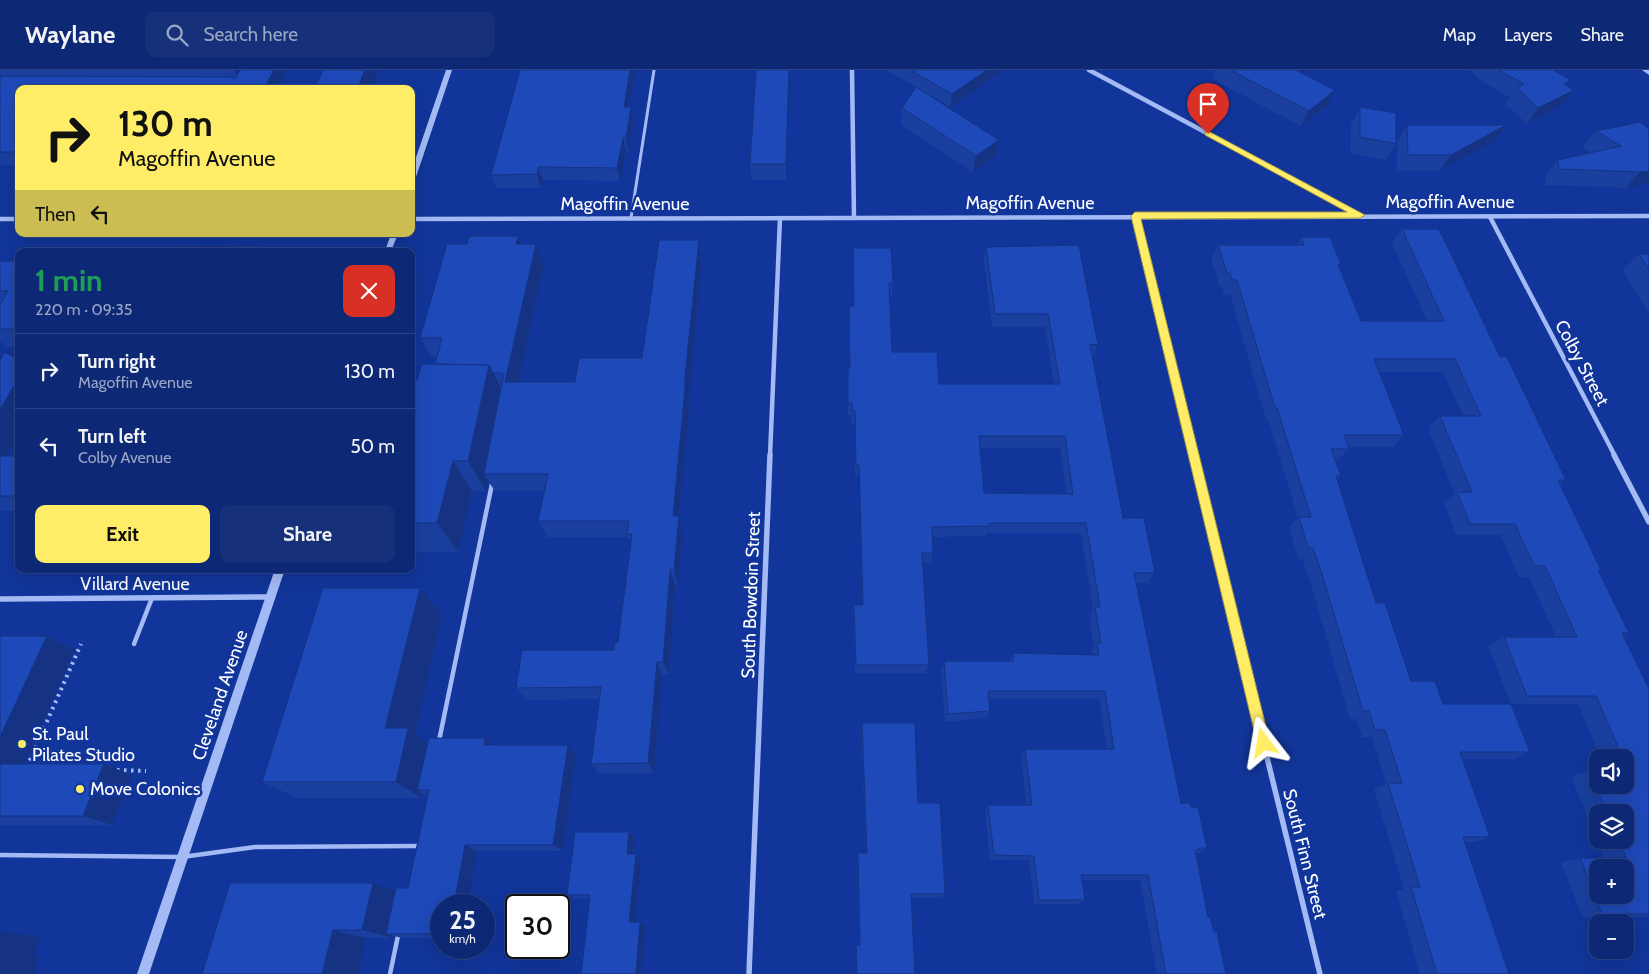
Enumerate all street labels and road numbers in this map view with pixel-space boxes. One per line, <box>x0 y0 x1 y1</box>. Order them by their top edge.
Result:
street label: Magoffin Avenue <box>1386 191 1514 213</box>
street label: Magoffin Avenue <box>966 192 1094 214</box>
street label: Magoffin Avenue <box>561 193 689 215</box>
street label: Colby Street <box>1550 316 1614 410</box>
street label: South Bowdoin Street <box>737 511 765 679</box>
street label: Villard Avenue <box>80 573 190 595</box>
street label: Cleveland Avenue <box>187 627 253 763</box>
street label: South Finn Street <box>1278 787 1332 921</box>

